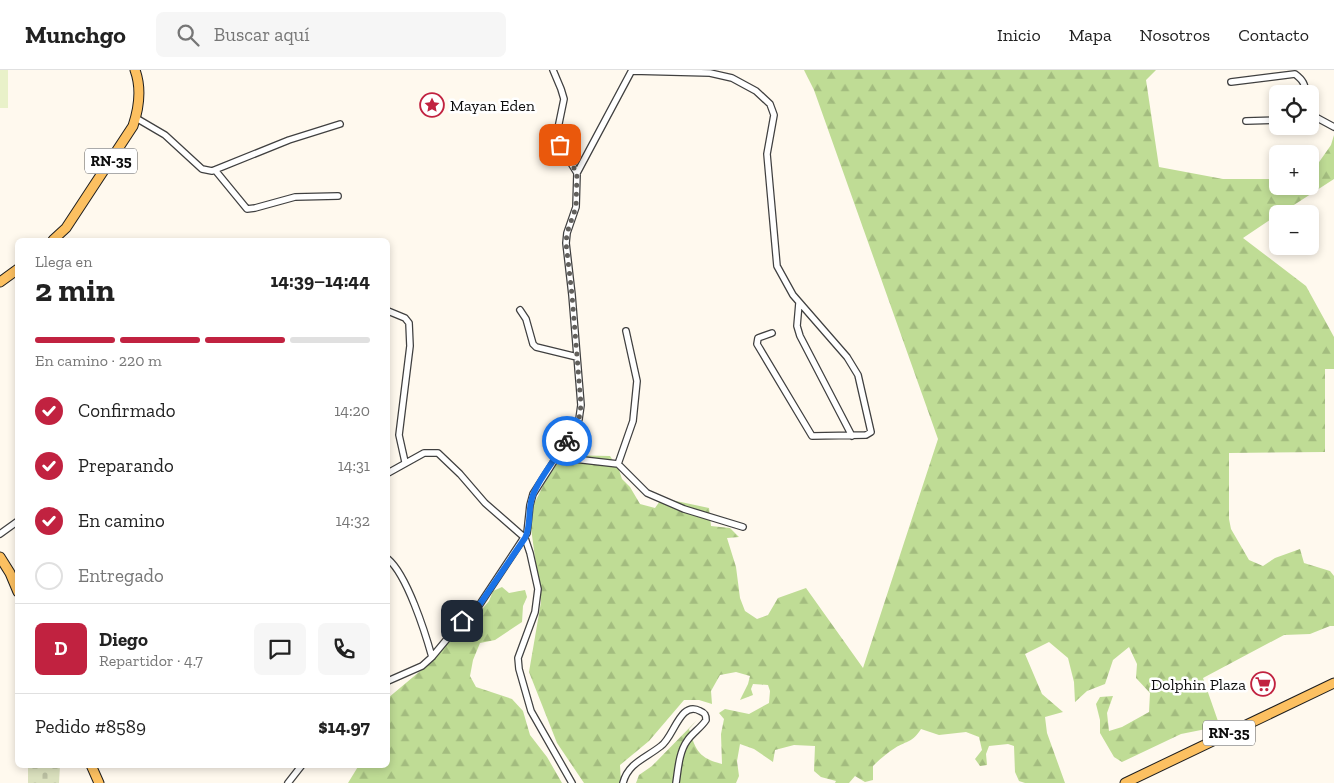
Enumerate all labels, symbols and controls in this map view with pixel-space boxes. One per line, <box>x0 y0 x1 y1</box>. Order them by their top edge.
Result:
search box <box>156 12 506 57</box>
text: Munchgo <box>25 20 126 49</box>
icon: search <box>174 21 202 49</box>
text: Buscar aquí <box>214 23 310 46</box>
text: Inicio <box>997 24 1041 46</box>
text: Mapa <box>1069 24 1112 46</box>
text: Nosotros <box>1140 24 1210 46</box>
text: Contacto <box>1238 24 1309 46</box>
map controls <box>1269 85 1319 255</box>
button: locate <box>1269 85 1319 135</box>
place icon: Mayan Eden <box>419 92 445 118</box>
place label: Mayan Eden <box>450 96 536 115</box>
pin <box>539 124 581 166</box>
icon: bag <box>546 131 574 159</box>
button: + <box>1269 145 1319 195</box>
road number: RN-35 <box>85 148 137 174</box>
button: − <box>1269 205 1319 255</box>
text: Llega en <box>35 252 92 271</box>
text: 14:39–14:44 <box>271 269 370 292</box>
text: 2 min <box>35 271 115 309</box>
text: En camino · 220 m <box>35 351 162 370</box>
icon: check <box>35 397 63 425</box>
text: Confirmado <box>78 399 175 422</box>
text: 14:20 <box>334 401 370 420</box>
courier <box>542 416 592 466</box>
icon: bike <box>553 427 581 455</box>
icon: check <box>35 452 63 480</box>
text: Preparando <box>78 454 174 477</box>
text: 14:31 <box>338 456 370 475</box>
icon: check <box>35 507 63 535</box>
text: En camino <box>78 509 165 532</box>
text: 14:32 <box>336 511 370 530</box>
text: Entregado <box>78 564 164 587</box>
pin <box>441 600 483 642</box>
icon: home <box>448 607 476 635</box>
button: chat <box>254 623 306 675</box>
button: phone <box>318 623 370 675</box>
text: Diego <box>99 628 148 651</box>
text: D <box>54 637 68 660</box>
text: Repartidor · 4.7 <box>99 651 203 670</box>
supermarket icon: Dolphin Plaza <box>1250 671 1276 697</box>
place label: Dolphin Plaza <box>1151 675 1246 694</box>
text: Pedido #8589 <box>35 715 146 738</box>
text: $14.97 <box>318 715 370 738</box>
road number: RN-35 <box>1203 720 1255 746</box>

